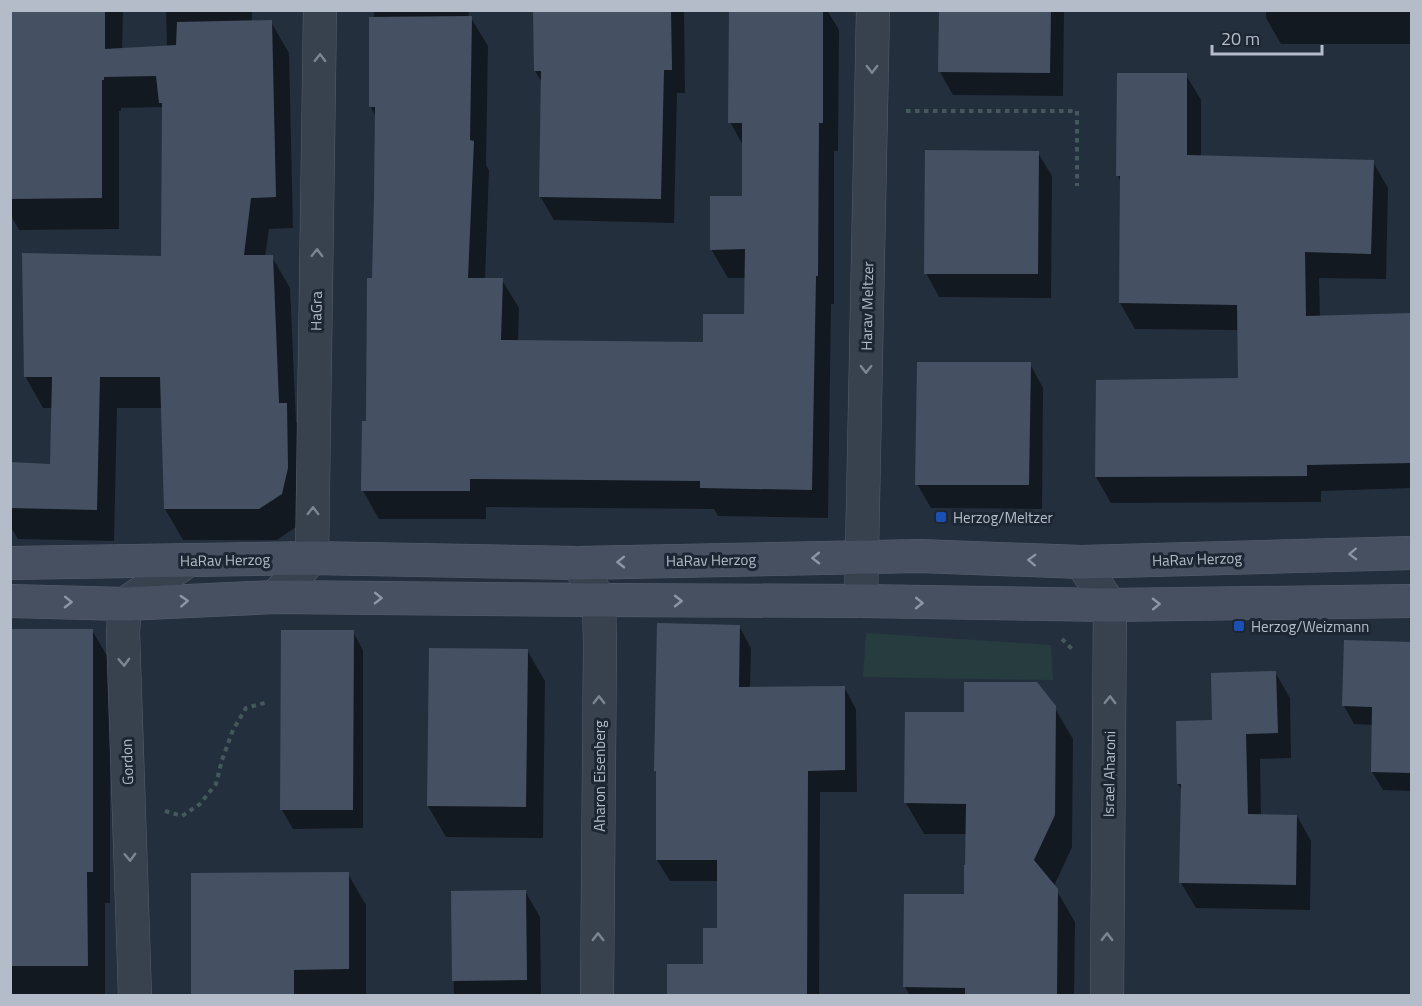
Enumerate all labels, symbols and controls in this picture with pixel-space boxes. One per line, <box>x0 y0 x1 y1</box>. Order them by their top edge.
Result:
scale bar <box>1212 18 1322 56</box>
text: 20 m <box>1221 25 1260 52</box>
one-way arrow <box>314 53 326 62</box>
one-way arrow <box>866 64 878 73</box>
one-way arrow <box>311 248 323 257</box>
street label: Harav Meltzer <box>855 261 879 351</box>
street label: HaGra <box>304 291 328 331</box>
one-way arrow <box>860 364 872 373</box>
one-way arrow <box>307 506 319 515</box>
place label: Herzog/Meltzer <box>953 506 1053 529</box>
marker: Herzog/Meltzer <box>934 510 948 524</box>
street label: HaRav Herzog <box>1152 546 1243 572</box>
street label: HaRav Herzog <box>180 548 271 572</box>
street label: HaRav Herzog <box>666 548 757 572</box>
one-way arrow <box>1349 548 1358 561</box>
one-way arrow <box>812 552 821 564</box>
one-way arrow <box>1028 554 1037 566</box>
one-way arrow <box>617 555 626 568</box>
one-way arrow <box>374 592 383 604</box>
one-way arrow <box>179 594 188 607</box>
one-way arrow <box>674 595 683 607</box>
one-way arrow <box>63 596 72 609</box>
one-way arrow <box>915 596 924 609</box>
one-way arrow <box>1152 598 1161 611</box>
place label: Herzog/Weizmann <box>1251 615 1369 638</box>
marker: Herzog/Weizmann <box>1232 619 1246 633</box>
one-way arrow <box>118 658 130 667</box>
one-way arrow <box>593 696 606 705</box>
one-way arrow <box>1104 696 1116 705</box>
street label: Aharon Eisenberg <box>588 720 611 832</box>
street label: Israel Aharoni <box>1097 731 1121 817</box>
street label: Gordon <box>115 739 139 785</box>
one-way arrow <box>123 852 136 861</box>
one-way arrow <box>592 933 604 942</box>
one-way arrow <box>1101 933 1113 942</box>

